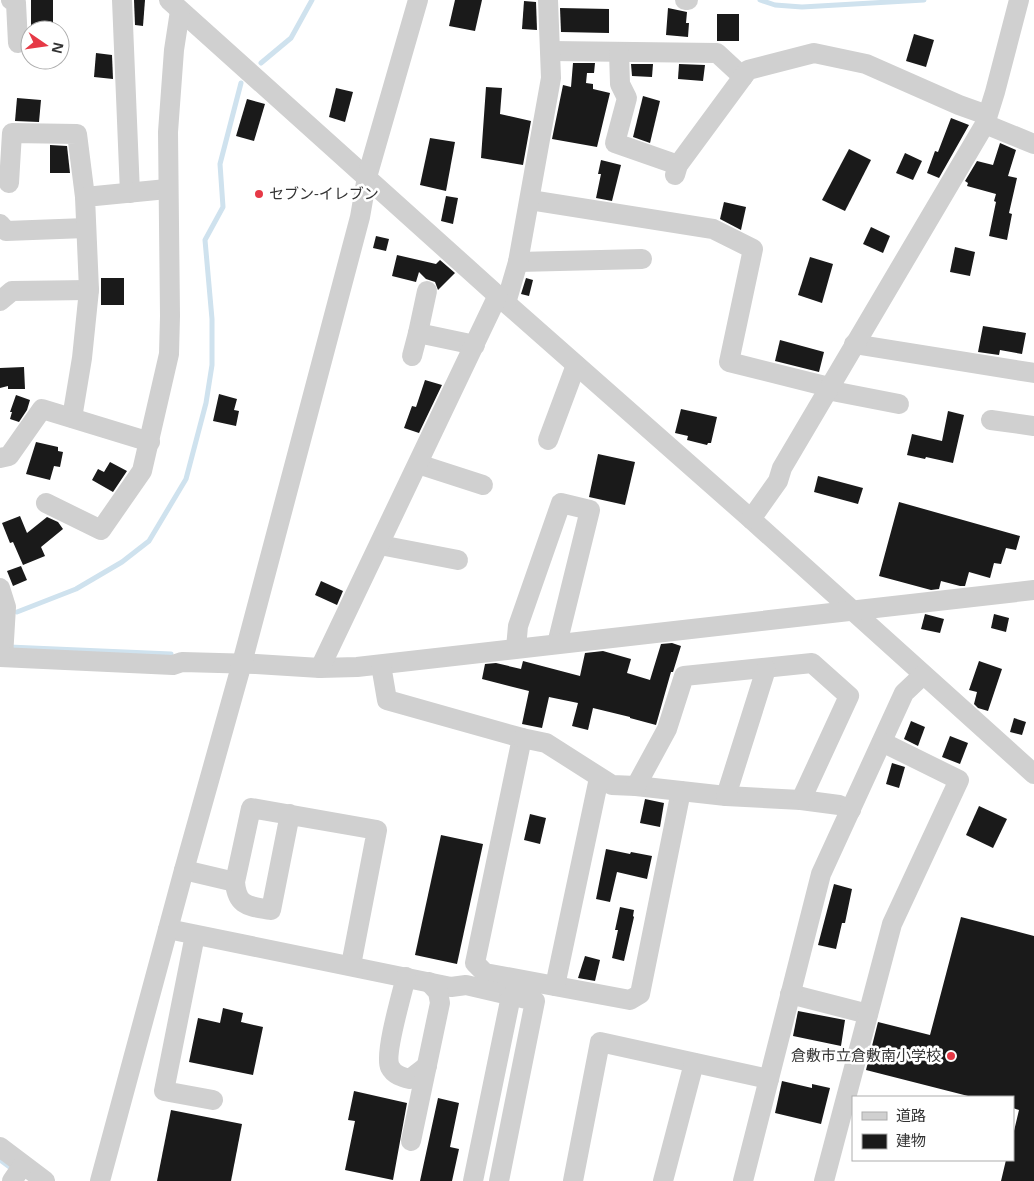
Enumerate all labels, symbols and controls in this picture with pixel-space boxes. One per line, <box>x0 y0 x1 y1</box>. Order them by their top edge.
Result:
north arrow <box>20 20 70 70</box>
text: N <box>48 40 69 56</box>
place label: セブン-イレブン <box>269 183 379 203</box>
marker: セブン-イレブン <box>253 188 265 200</box>
place label: 倉敷市立倉敷南小学校 <box>791 1045 941 1065</box>
marker: 倉敷市立倉敷南小学校 <box>945 1050 957 1062</box>
legend <box>852 1096 1014 1161</box>
text: 道路 <box>896 1105 926 1125</box>
text: 建物 <box>896 1130 926 1150</box>

